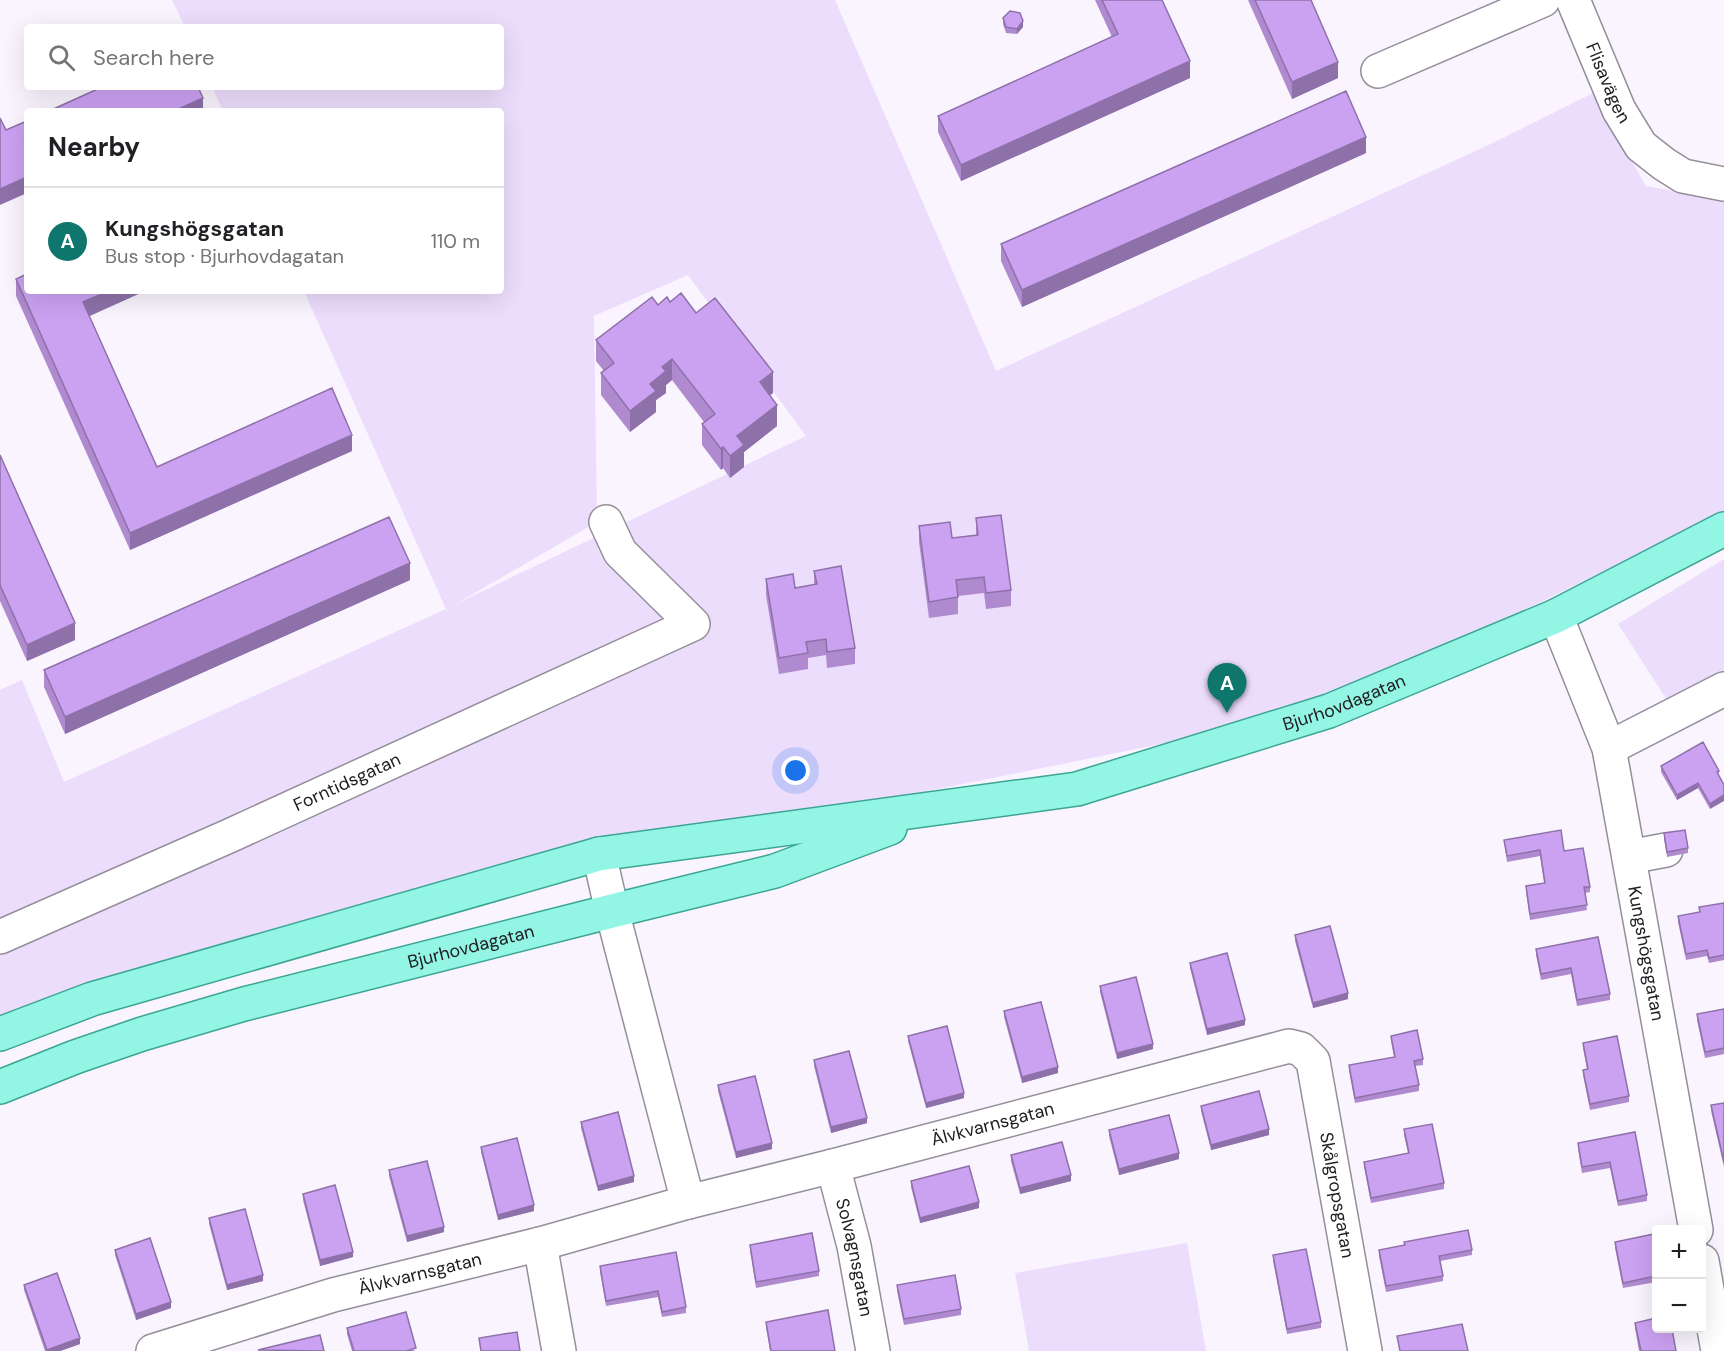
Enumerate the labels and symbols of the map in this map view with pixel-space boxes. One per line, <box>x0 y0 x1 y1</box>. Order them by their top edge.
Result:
street label: Flisavägen <box>1580 39 1636 128</box>
pin: A <box>1208 664 1246 713</box>
street label: Bjurhovdagatan <box>1280 668 1409 737</box>
street label: Forntidsgatan <box>289 747 404 817</box>
your location <box>781 756 810 785</box>
street label: Kungshögsgatan <box>1622 884 1670 1023</box>
street label: Bjurhovdagatan <box>405 919 537 974</box>
street label: Älvkvarnsgatan <box>929 1096 1057 1152</box>
street label: Skålgropsgatan <box>1314 1130 1360 1260</box>
street label: Solvagnsgatan <box>830 1196 879 1318</box>
street label: Älvkvarnsgatan <box>356 1247 484 1300</box>

